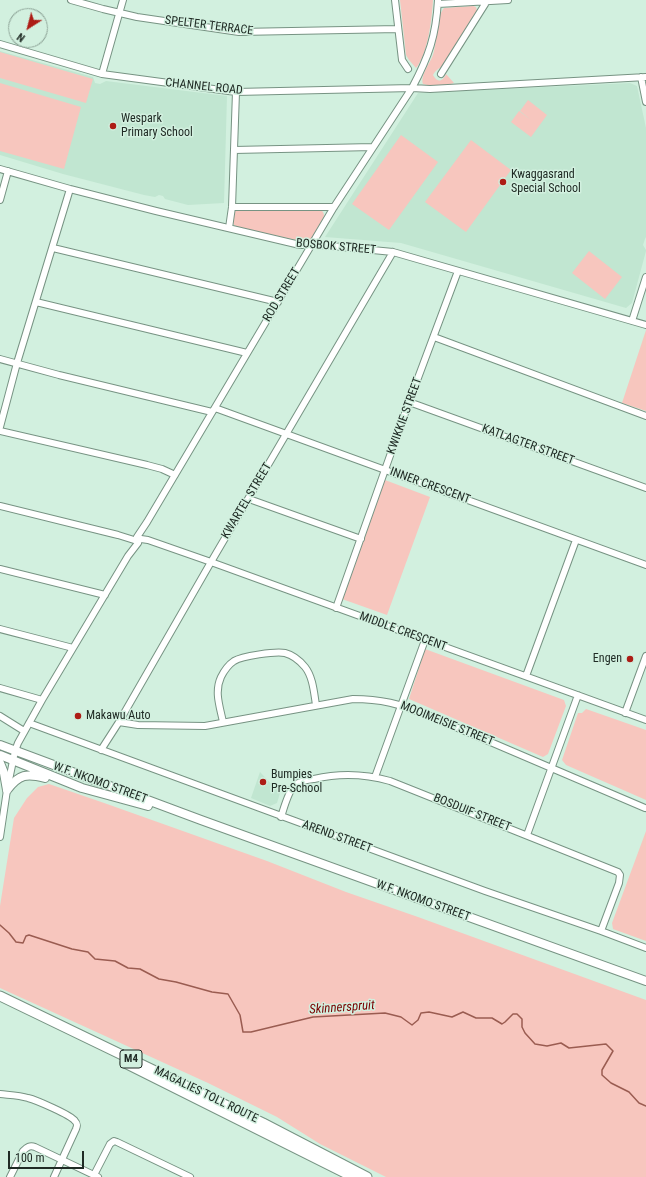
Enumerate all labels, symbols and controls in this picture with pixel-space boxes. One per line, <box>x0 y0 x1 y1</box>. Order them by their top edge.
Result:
north arrow <box>8 8 48 48</box>
street label: SPELTER TERRACE <box>164 13 254 39</box>
text: N <box>15 30 28 45</box>
street label: CHANNEL ROAD <box>165 76 243 98</box>
place label: Wespark Primary School <box>121 112 193 140</box>
marker: Wespark Primary School <box>108 121 118 131</box>
place label: Kwaggasrand Special School <box>511 168 581 196</box>
marker: Kwaggasrand Special School <box>498 177 508 187</box>
street label: BOSBOK STREET <box>295 236 377 258</box>
street label: ROD STREET <box>260 265 304 325</box>
street label: KWIKKIE STREET <box>384 376 426 456</box>
street label: KATLAGTER STREET <box>480 422 576 468</box>
street label: KWARTEL STREET <box>219 460 275 542</box>
street label: INNER CRESCENT <box>388 465 472 507</box>
street label: MIDDLE CRESCENT <box>357 610 449 654</box>
place label: Engen <box>593 652 622 666</box>
marker: Engen <box>625 654 635 664</box>
street label: MOOIMEISIE STREET <box>398 699 496 749</box>
place label: Makawu Auto <box>86 709 150 723</box>
marker: Makawu Auto <box>73 711 83 721</box>
street label: W.F. NKOMO STREET <box>51 759 149 807</box>
place label: Bumpies Pre-School <box>271 768 322 796</box>
marker: Bumpies Pre-School <box>258 777 268 787</box>
street label: BOSDUIF STREET <box>431 791 513 835</box>
street label: AREND STREET <box>300 818 374 856</box>
street label: W.F. NKOMO STREET <box>374 877 472 925</box>
water label: Skinnerspruit <box>309 998 375 1018</box>
road number: M4 <box>120 1050 142 1068</box>
street label: MAGALIES TOLL ROUTE <box>152 1064 260 1126</box>
scale bar <box>10 1143 86 1169</box>
text: 100 m <box>15 1151 45 1165</box>

